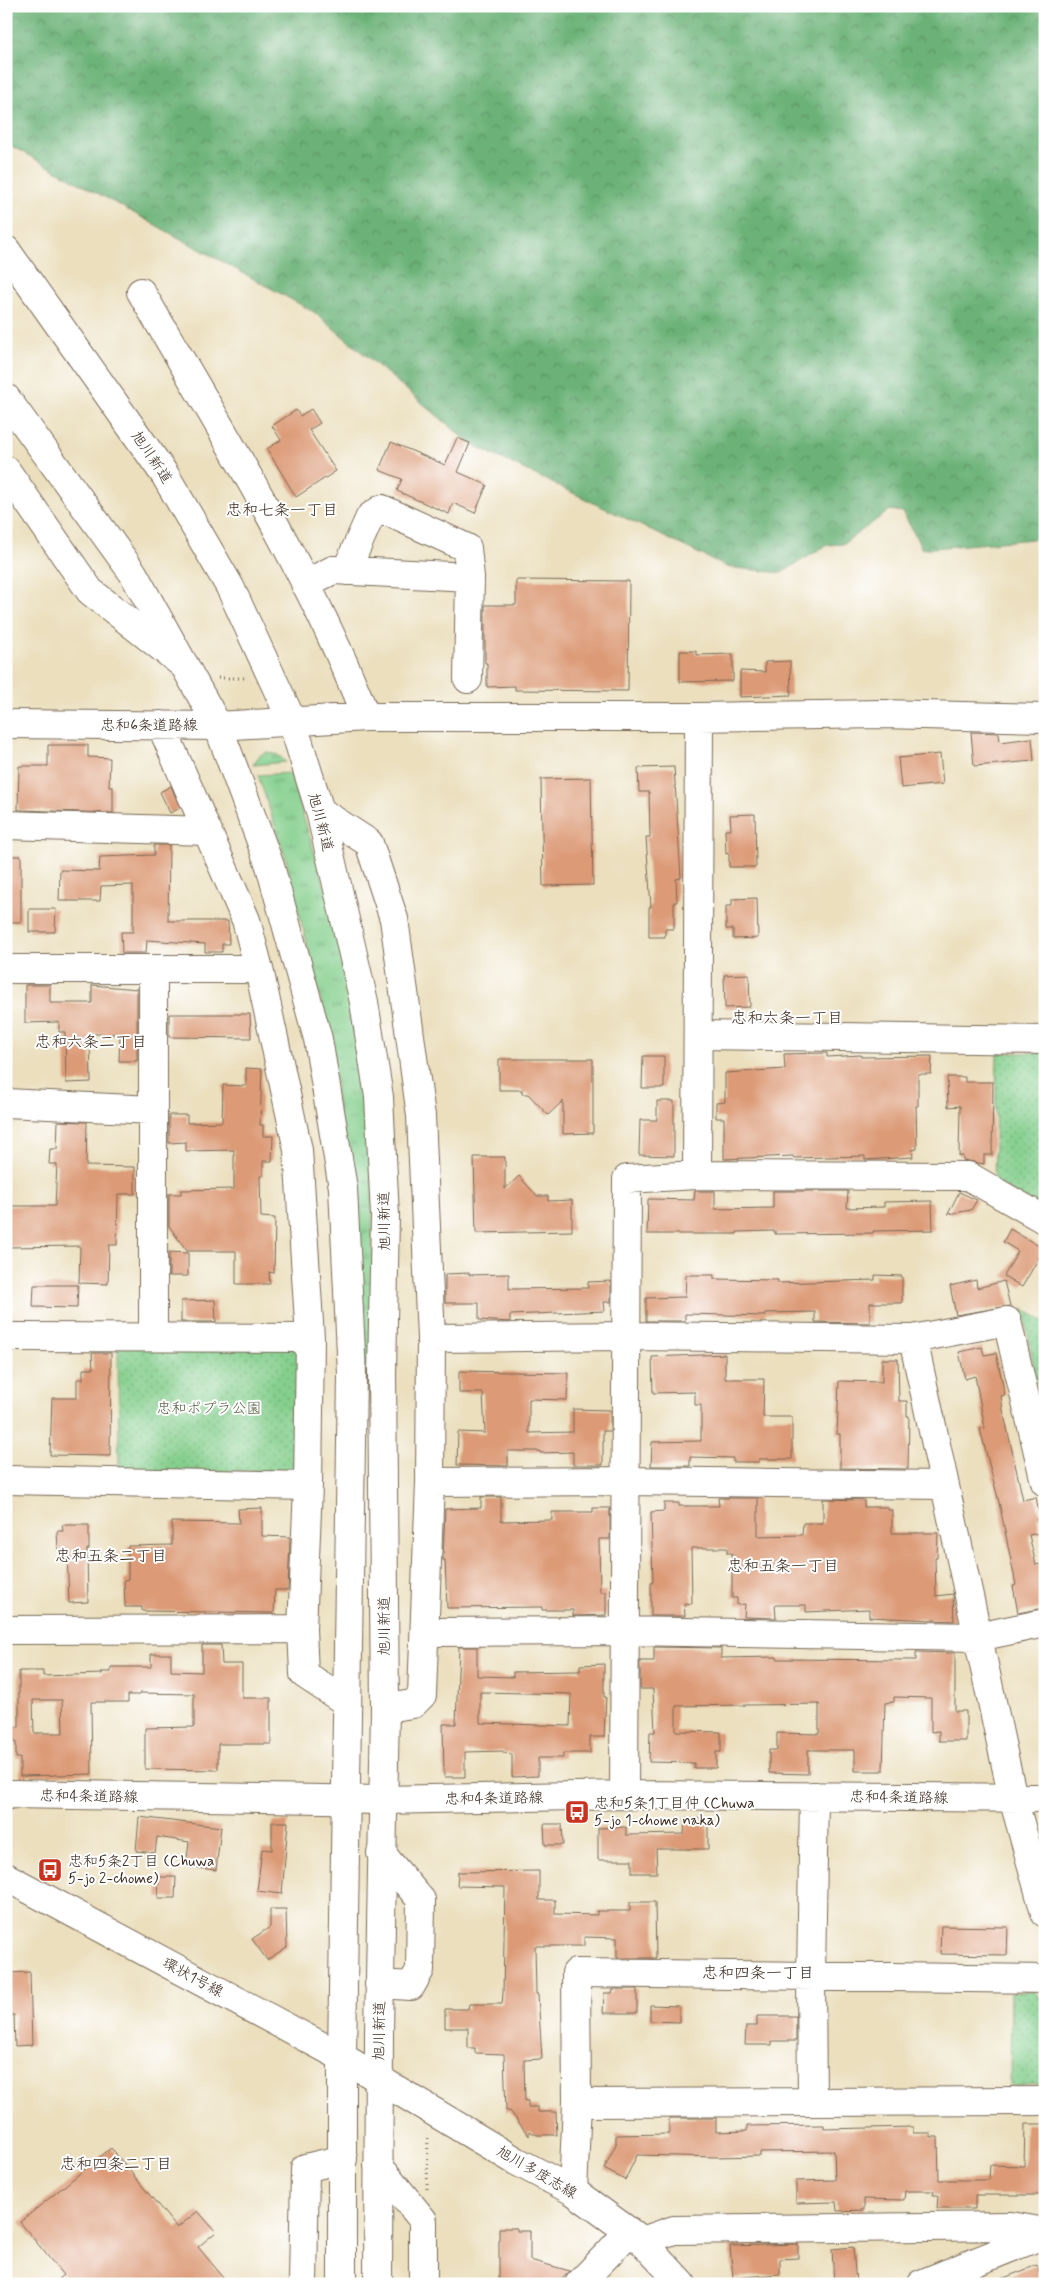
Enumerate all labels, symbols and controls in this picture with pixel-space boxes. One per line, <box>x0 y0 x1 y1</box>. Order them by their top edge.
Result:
street label: 旭川新道 <box>126 427 176 488</box>
district label: 忠和七条一丁目 <box>226 500 338 521</box>
street label: 忠和6条道路線 <box>100 716 198 736</box>
street label: 旭川新道 <box>303 791 337 854</box>
district label: 忠和六条一丁目 <box>731 1008 843 1029</box>
district label: 忠和六条二丁目 <box>35 1032 147 1053</box>
street label: 旭川新道 <box>374 1191 396 1251</box>
park label: 忠和ポプラ公園 <box>156 1399 262 1419</box>
district label: 忠和五条二丁目 <box>55 1546 167 1567</box>
district label: 忠和五条一丁目 <box>727 1556 839 1577</box>
street label: 旭川新道 <box>375 1596 395 1656</box>
street label: 忠和4条道路線 <box>39 1786 139 1808</box>
street label: 忠和4条道路線 <box>849 1787 949 1809</box>
street label: 忠和4条道路線 <box>444 1788 544 1810</box>
place label: 忠和5条1丁目仲 (Chuwa 5-jo 1-chome naka) <box>594 1794 755 1831</box>
bus stop icon: 忠和5条1丁目仲 (Chuwa 5-jo 1-chome naka) <box>564 1799 590 1825</box>
place label: 忠和5条2丁目 (Chuwa 5-jo 2-chome) <box>68 1852 214 1889</box>
bus stop icon: 忠和5条2丁目 (Chuwa 5-jo 2-chome) <box>37 1857 63 1883</box>
street label: 環状1号線 <box>158 1953 227 2002</box>
district label: 忠和四条一丁目 <box>702 1963 814 1984</box>
street label: 旭川新道 <box>369 2001 391 2061</box>
street label: 旭川多度志線 <box>493 2142 580 2204</box>
district label: 忠和四条二丁目 <box>60 2154 172 2175</box>

